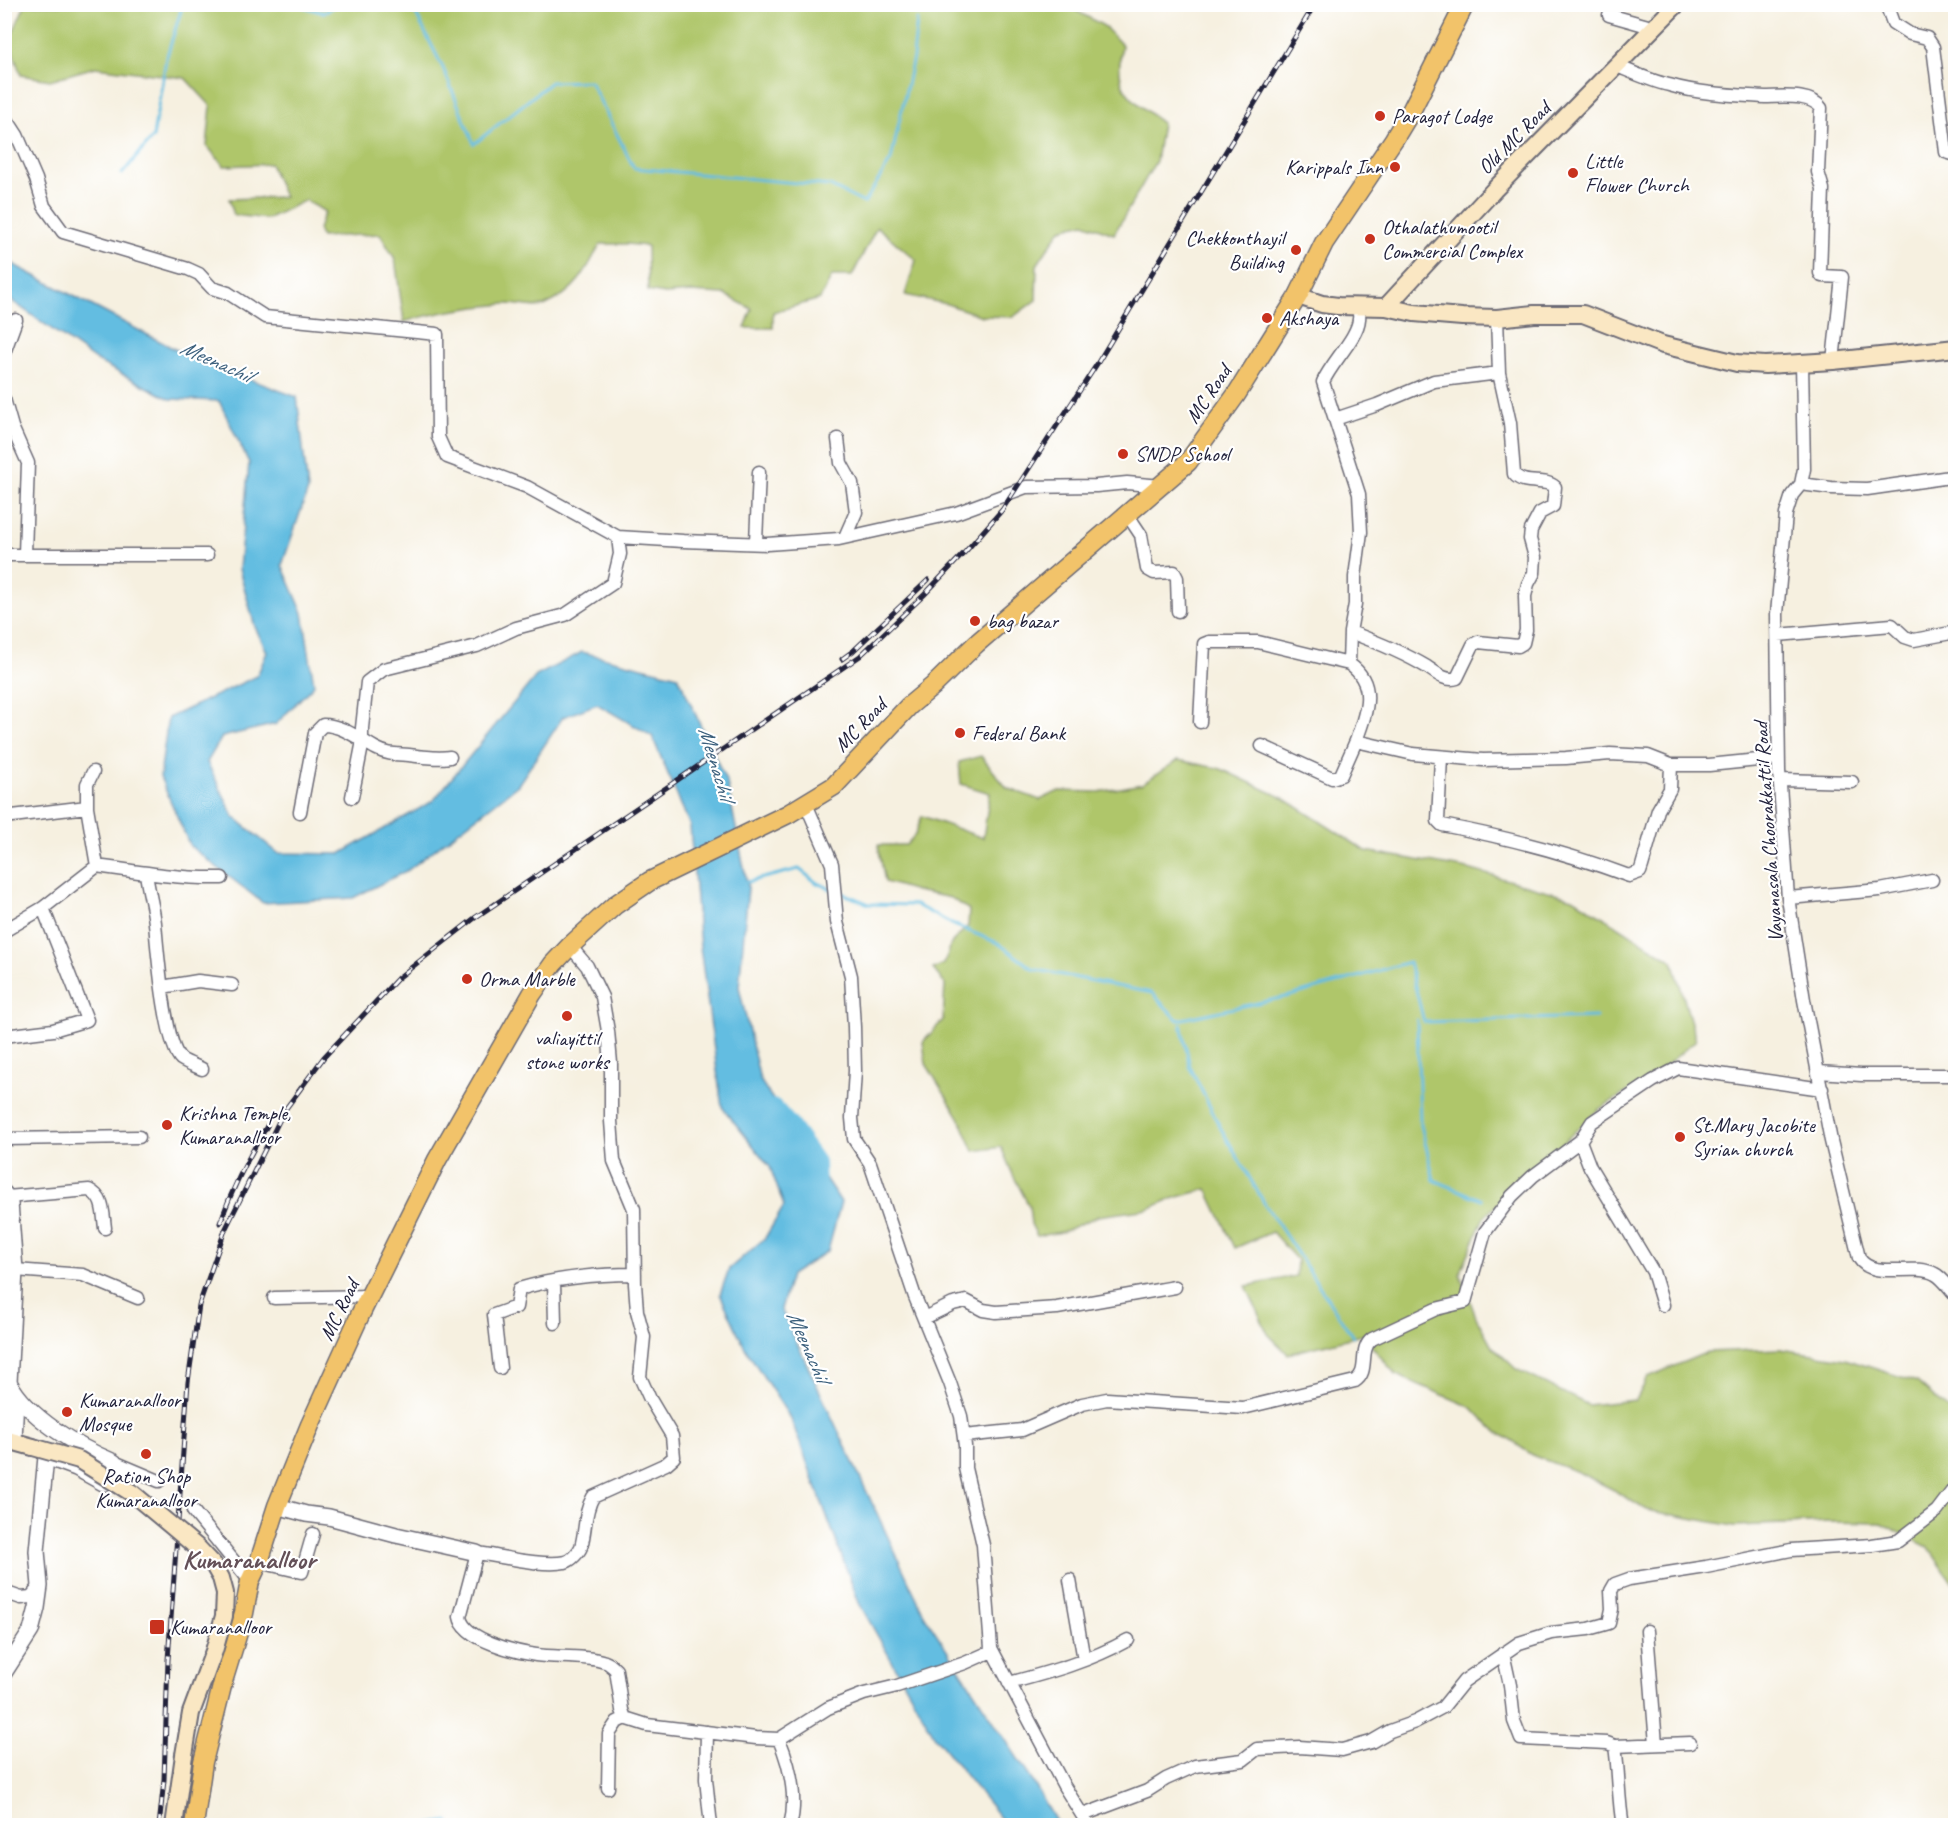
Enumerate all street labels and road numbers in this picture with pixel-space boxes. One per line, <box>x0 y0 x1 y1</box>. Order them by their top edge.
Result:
street label: Old MC Road <box>1472 94 1558 180</box>
street label: MC Road <box>1179 357 1239 428</box>
street label: MC Road <box>828 690 894 757</box>
street label: Vayanasala Choorakkattil Road <box>1747 718 1789 943</box>
street label: MC Road <box>313 1272 366 1345</box>

